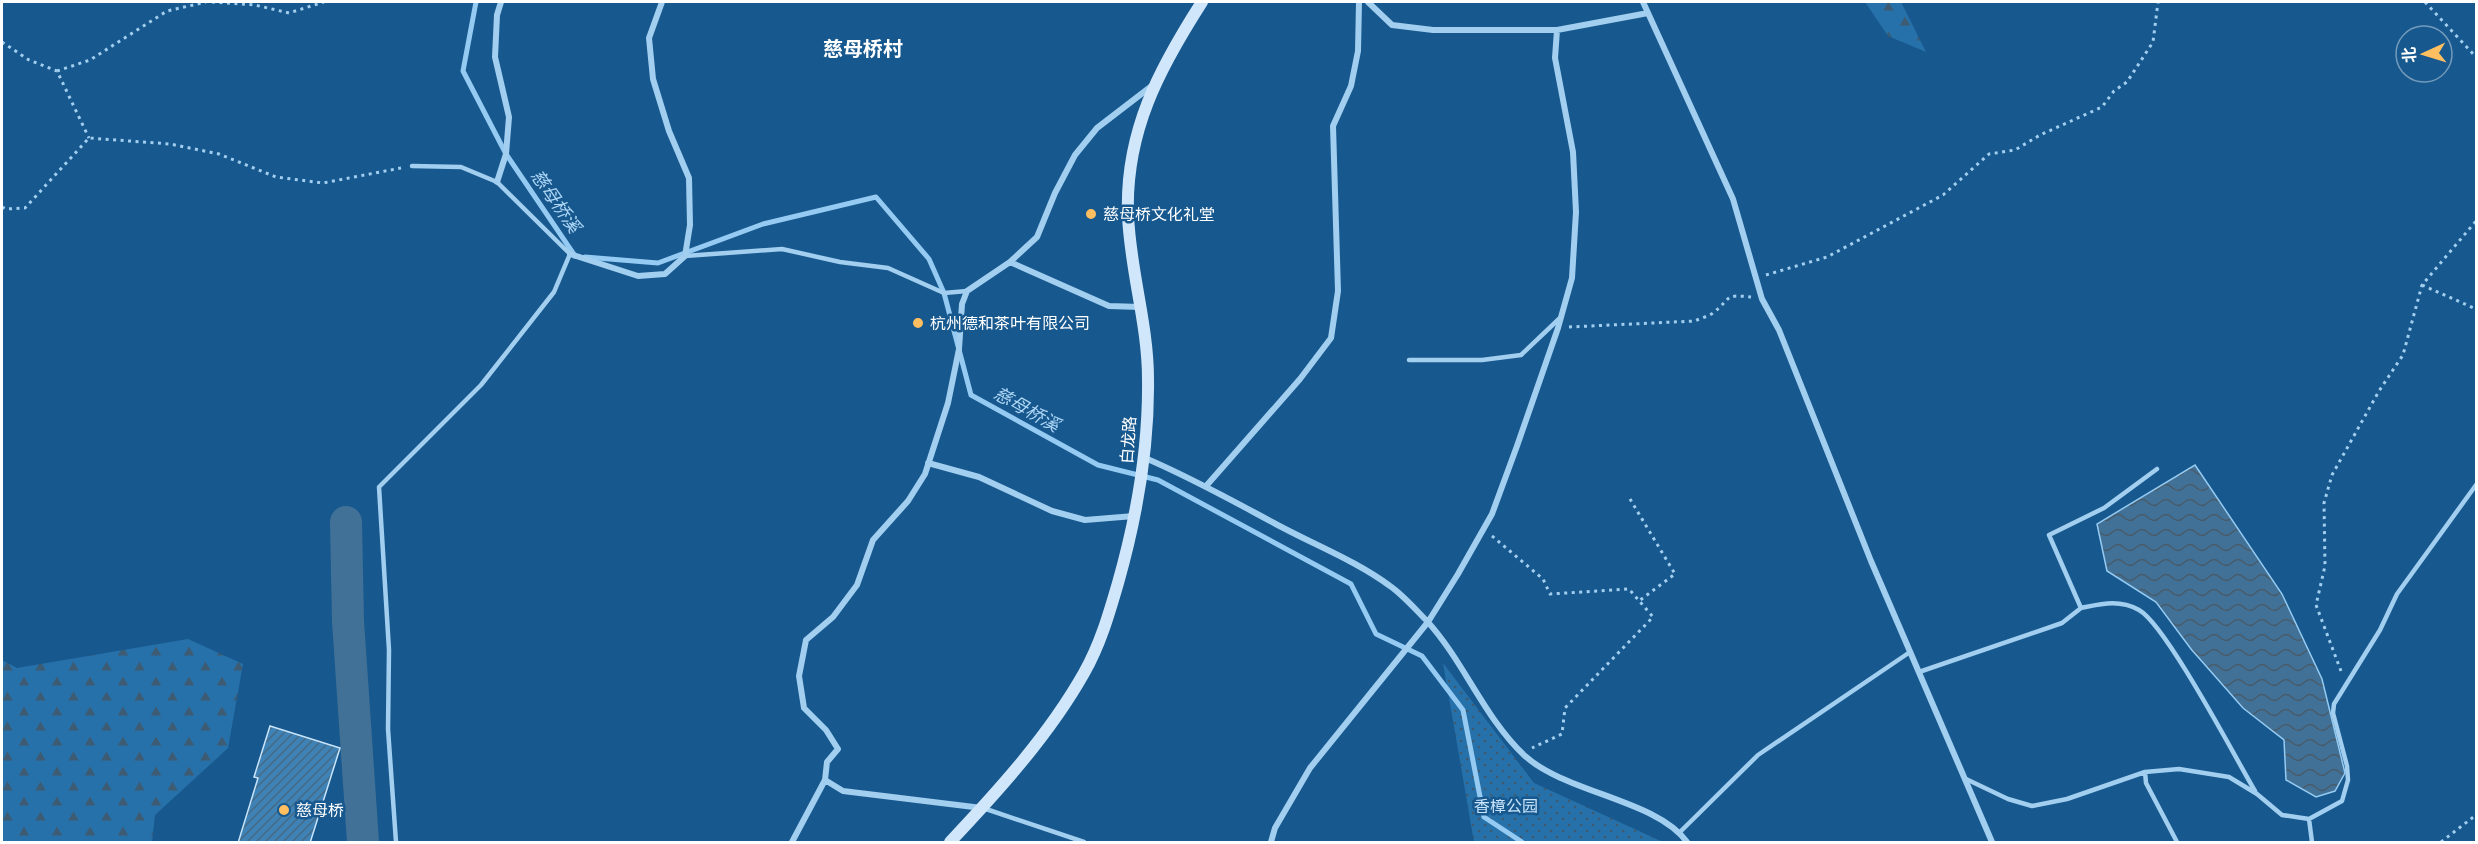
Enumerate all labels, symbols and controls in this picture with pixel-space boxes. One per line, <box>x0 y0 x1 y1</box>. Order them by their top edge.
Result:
north arrow <box>2394 24 2454 84</box>
district label: 慈母桥村 <box>823 36 903 61</box>
text: 北 <box>2399 46 2420 64</box>
water label: 慈母桥溪 <box>526 165 587 239</box>
place label: 慈母桥文化礼堂 <box>1103 204 1215 224</box>
marker: 慈母桥文化礼堂 <box>1084 207 1098 221</box>
place label: 杭州德和茶叶有限公司 <box>930 313 1090 333</box>
marker: 杭州德和茶叶有限公司 <box>911 316 925 330</box>
water label: 慈母桥溪 <box>990 381 1066 437</box>
street label: 白龙路 <box>1116 415 1140 465</box>
park label: 香樟公园 <box>1474 796 1538 816</box>
place label: 慈母桥 <box>296 800 344 820</box>
marker: 慈母桥 <box>277 803 291 817</box>

